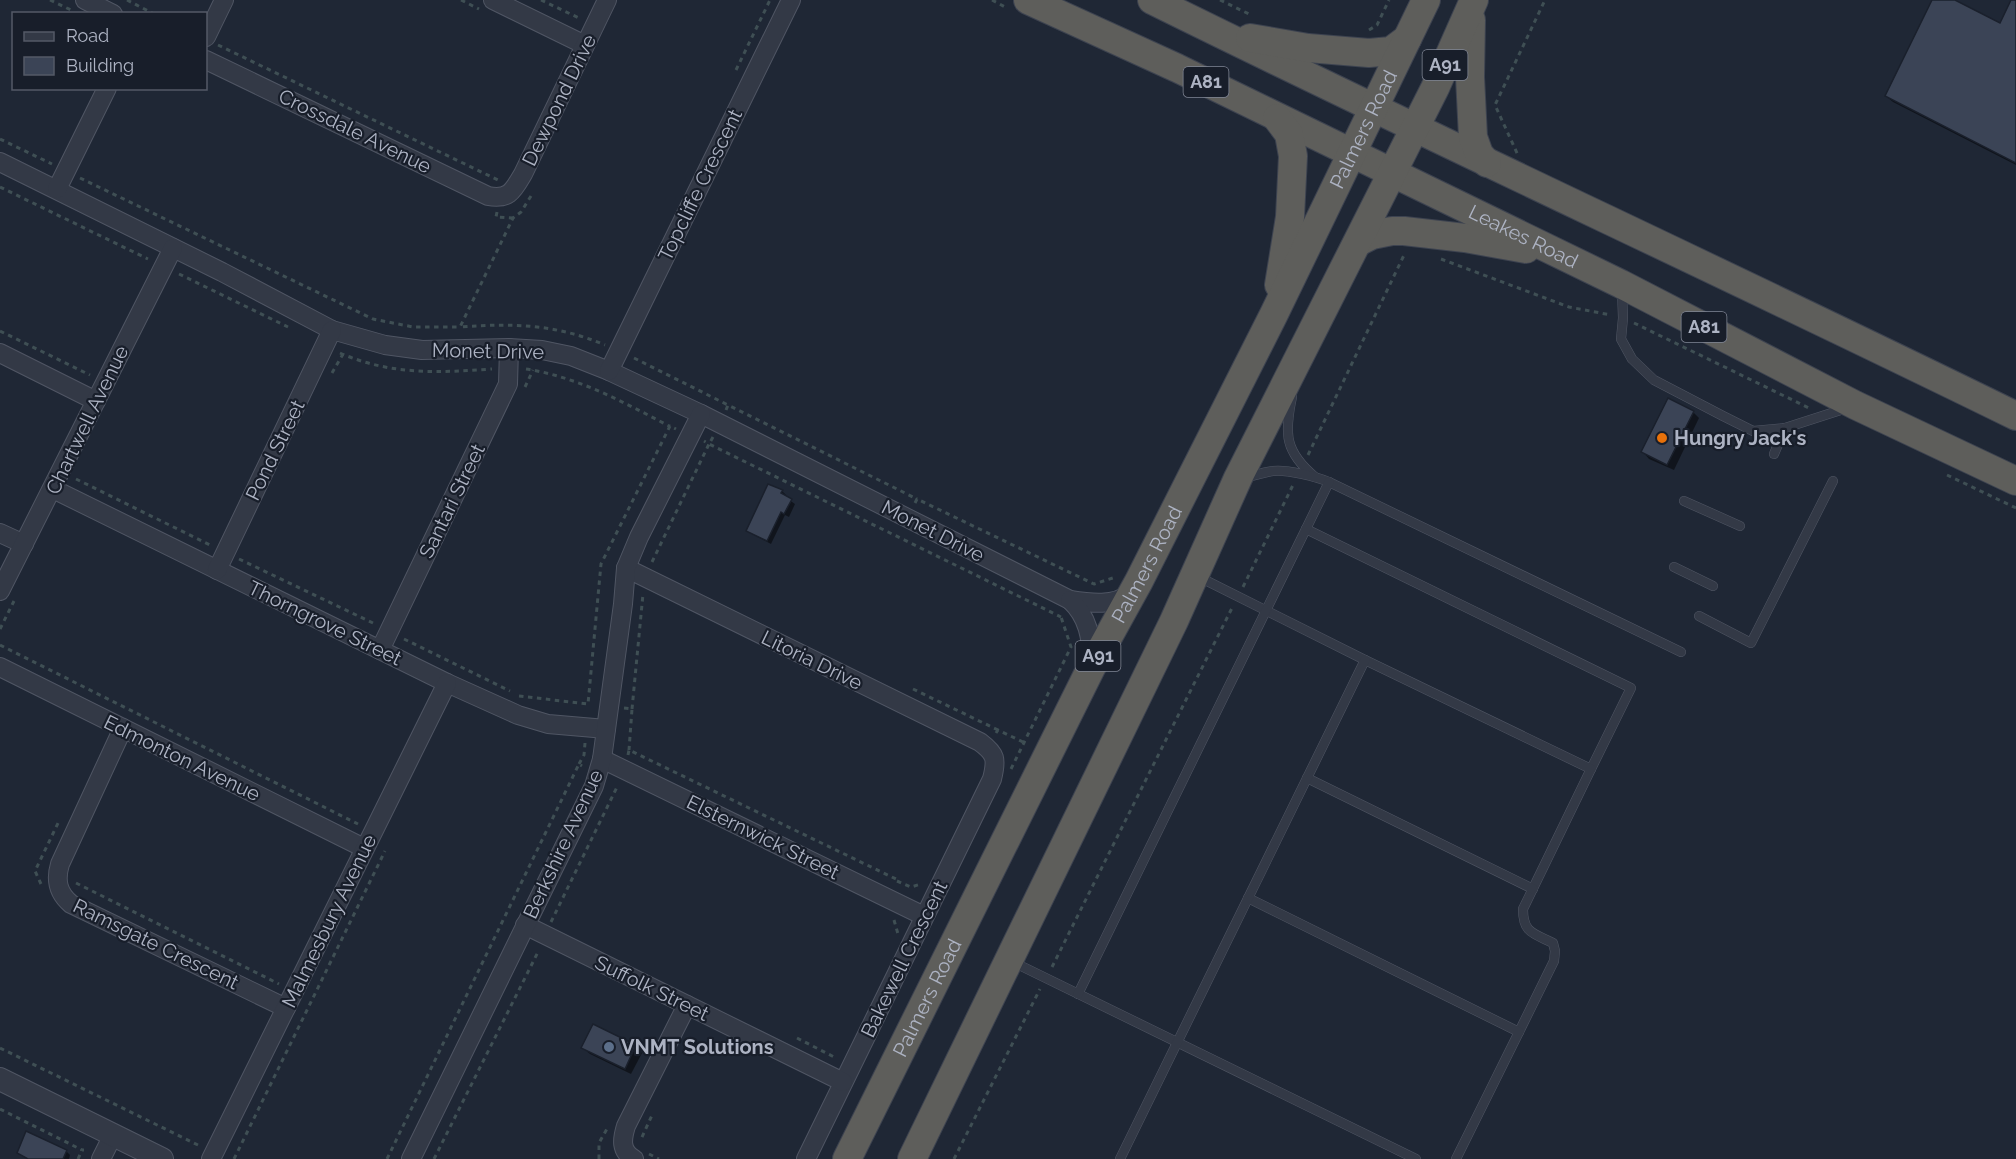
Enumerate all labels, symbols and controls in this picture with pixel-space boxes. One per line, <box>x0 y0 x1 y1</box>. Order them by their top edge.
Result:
legend <box>12 12 207 90</box>
text: Road <box>66 25 109 46</box>
street label: Dewpond Drive <box>517 30 601 170</box>
road number: A91 <box>1422 50 1468 80</box>
text: Building <box>66 55 134 76</box>
street label: Palmers Road <box>1325 66 1402 192</box>
road number: A81 <box>1184 67 1228 97</box>
street label: Crossdale Avenue <box>275 84 435 178</box>
street label: Topcliffe Crescent <box>653 105 747 265</box>
street label: Leakes Road <box>1465 200 1582 273</box>
road number: A81 <box>1682 312 1726 342</box>
street label: Monet Drive <box>432 338 545 364</box>
street label: Chartwell Avenue <box>41 341 134 498</box>
street label: Pond Street <box>240 396 310 504</box>
place label: Hungry Jack's <box>1674 426 1807 450</box>
marker: Hungry Jack's <box>1655 431 1669 445</box>
street label: Santari Street <box>414 440 490 562</box>
street label: Monet Drive <box>878 495 989 567</box>
street label: Palmers Road <box>1106 502 1187 627</box>
street label: Thorngrove Street <box>244 575 406 671</box>
street label: Litoria Drive <box>758 625 867 695</box>
road number: A91 <box>1076 641 1120 671</box>
street label: Edmonton Avenue <box>100 710 264 806</box>
street label: Berkshire Avenue <box>518 766 608 922</box>
street label: Elsternwick Street <box>683 790 843 884</box>
street label: Malmesbury Avenue <box>277 830 381 1012</box>
street label: Bakewell Crescent <box>856 876 952 1041</box>
street label: Ramsgate Crescent <box>69 894 243 995</box>
street label: Palmers Road <box>888 935 966 1061</box>
street label: Suffolk Street <box>591 950 713 1026</box>
place label: VNMT Solutions <box>621 1035 774 1059</box>
marker: VNMT Solutions <box>602 1040 616 1054</box>

